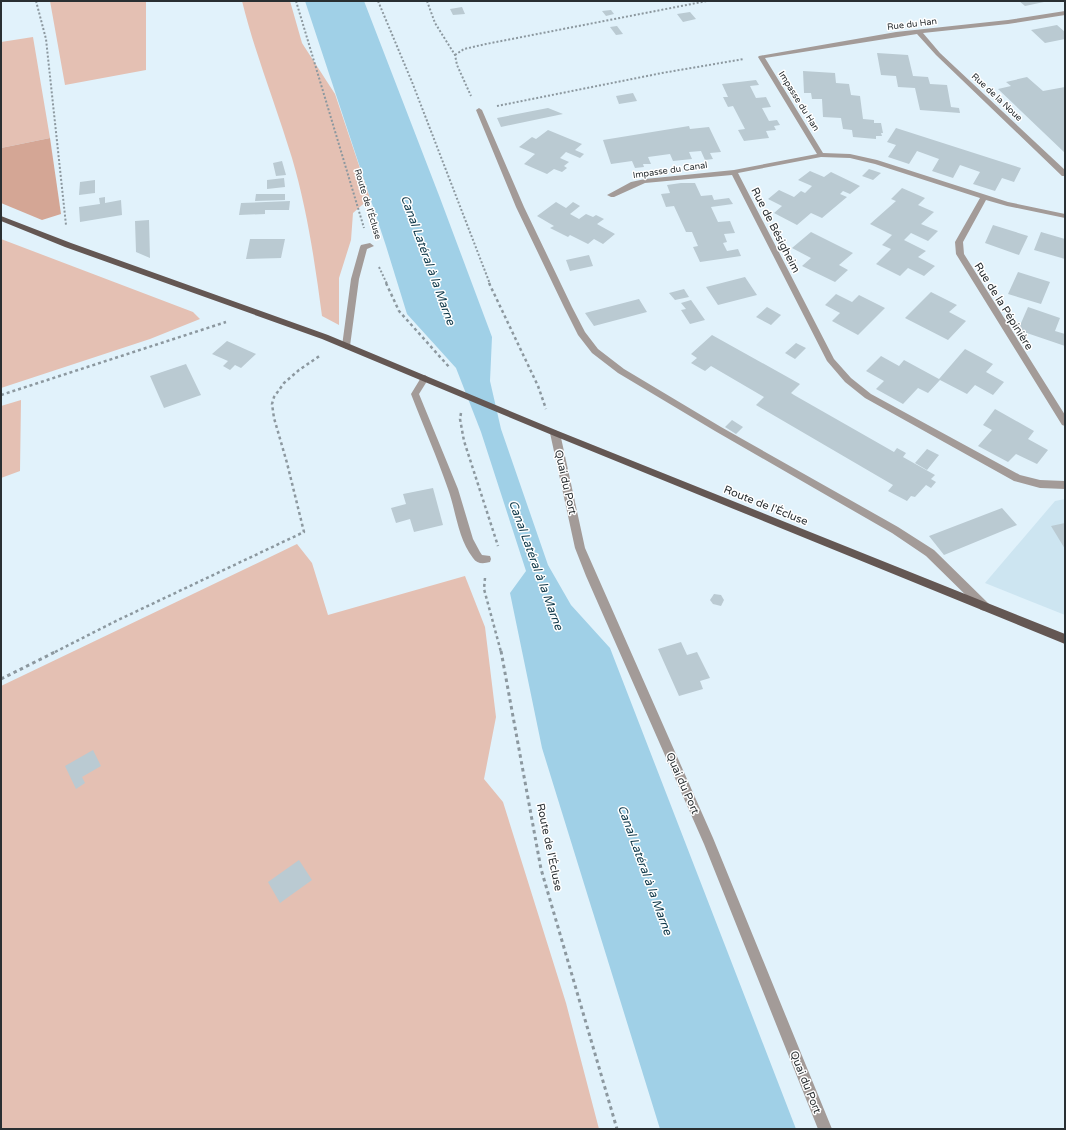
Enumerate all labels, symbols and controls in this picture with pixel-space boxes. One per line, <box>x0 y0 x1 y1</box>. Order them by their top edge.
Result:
street label: Rue du Han <box>886 16 938 33</box>
street label: Impasse du Han <box>776 69 821 133</box>
street label: Rue de la Noue <box>969 71 1024 124</box>
street label: Impasse du Canal <box>632 160 708 181</box>
street label: Route de l'Écluse <box>352 167 384 241</box>
street label: Rue de Bésigheim <box>748 185 803 275</box>
water label: Canal Latéral à la Marne <box>398 193 458 328</box>
street label: Rue de la Pépinière <box>971 260 1036 352</box>
street label: Quai du Port <box>552 448 579 516</box>
street label: Route de l'Écluse <box>722 482 810 528</box>
water label: Canal Latéral à la Marne <box>506 498 566 633</box>
street label: Quai du Port <box>663 750 702 816</box>
street label: Route de l'Écluse <box>534 802 566 892</box>
water label: Canal Latéral à la Marne <box>615 803 675 938</box>
street label: Quai du Port <box>787 1049 824 1115</box>

